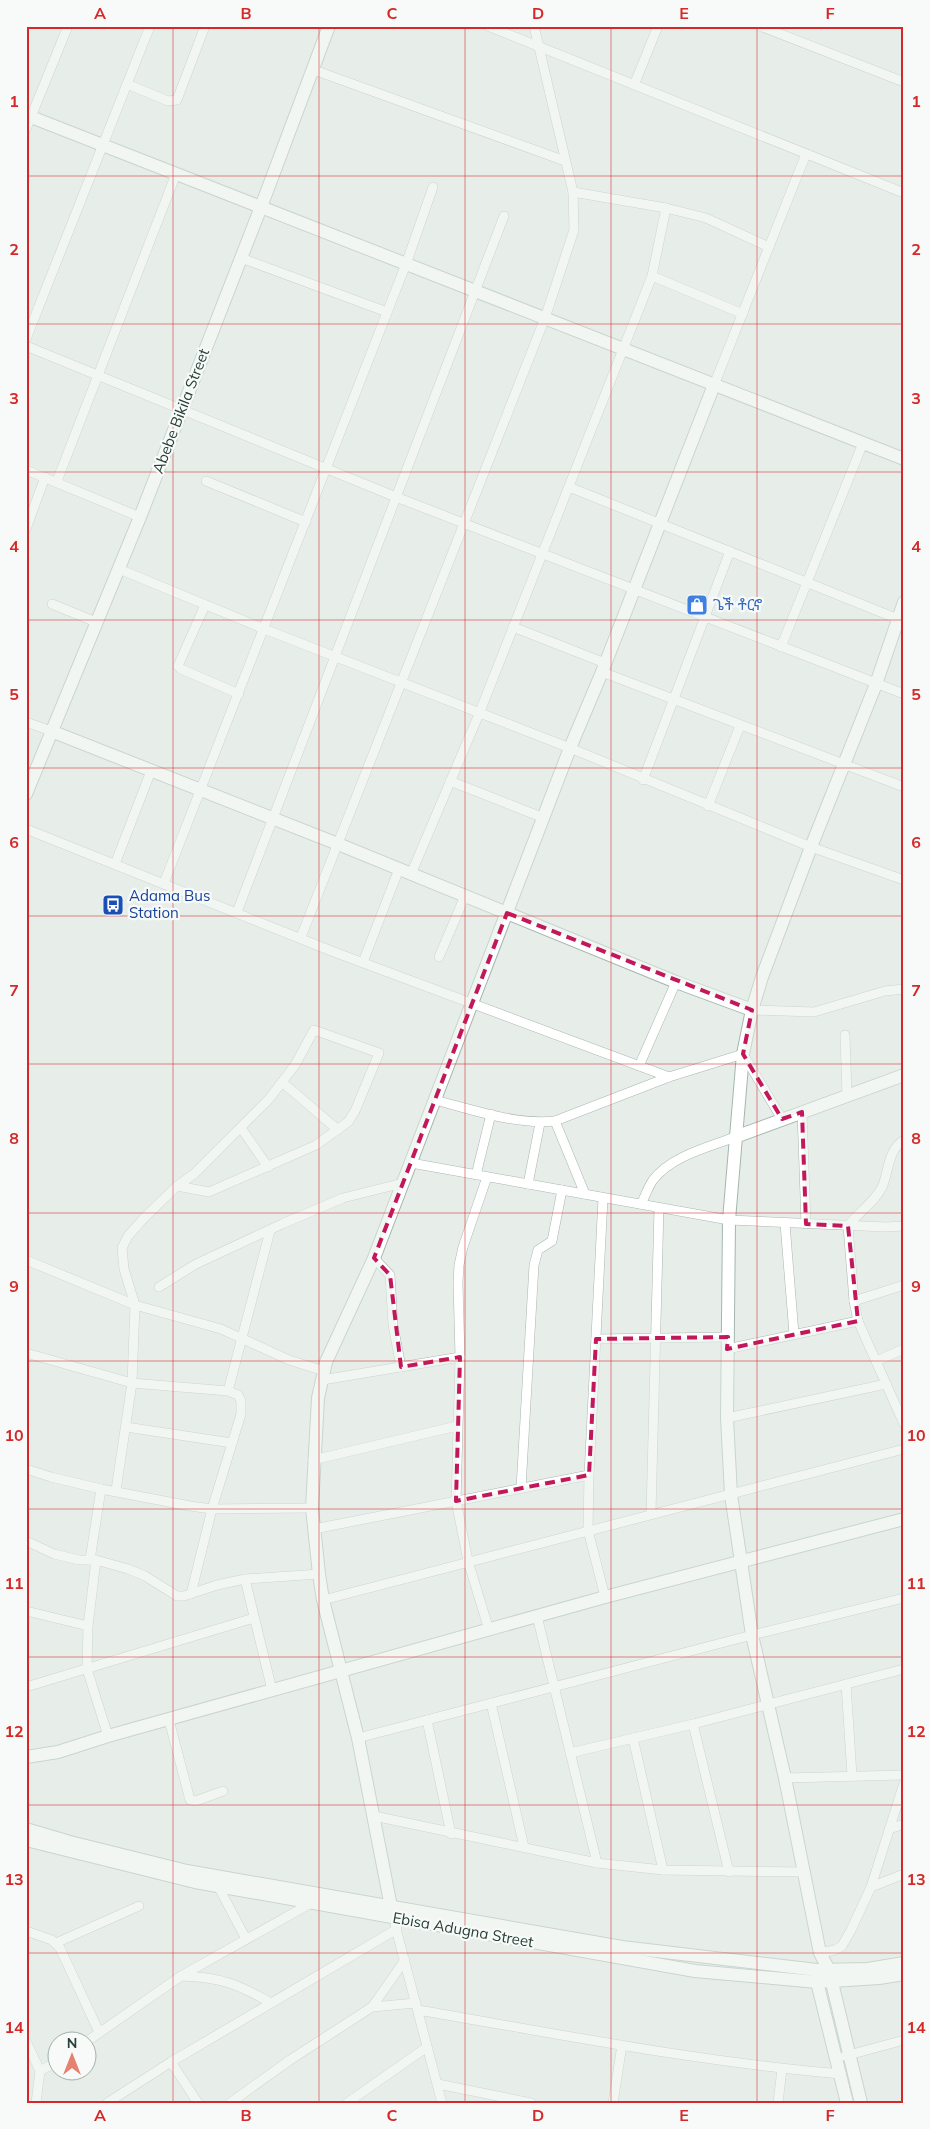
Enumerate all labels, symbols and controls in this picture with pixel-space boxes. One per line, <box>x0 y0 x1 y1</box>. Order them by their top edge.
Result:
text: A <box>94 3 106 23</box>
text: B <box>240 3 252 23</box>
text: C <box>387 3 398 23</box>
text: D <box>532 3 544 23</box>
text: E <box>679 3 689 23</box>
text: F <box>825 3 835 23</box>
text: 1 <box>9 91 19 111</box>
text: 1 <box>911 91 921 111</box>
text: 2 <box>9 239 19 259</box>
text: 2 <box>911 239 921 259</box>
street label: Abebe Bikila Street <box>148 346 213 476</box>
text: 3 <box>9 388 19 408</box>
text: 3 <box>911 388 921 408</box>
text: 4 <box>9 536 19 556</box>
text: 4 <box>911 536 921 556</box>
shop icon: ጌች ቶርኖ <box>685 593 709 617</box>
place label: ጌች ቶርኖ <box>713 595 762 614</box>
text: 5 <box>9 684 19 704</box>
text: 5 <box>911 684 921 704</box>
text: 6 <box>9 832 19 852</box>
text: 6 <box>911 832 921 852</box>
place label: Adama Bus Station <box>129 886 210 922</box>
bus stop icon: Adama Bus Station <box>101 893 125 917</box>
text: 7 <box>9 980 19 1000</box>
text: 7 <box>911 980 921 1000</box>
text: 8 <box>9 1128 19 1148</box>
text: 8 <box>911 1128 921 1148</box>
text: 9 <box>9 1276 19 1296</box>
text: 9 <box>911 1276 921 1296</box>
text: 10 <box>4 1425 24 1445</box>
text: 10 <box>906 1425 926 1445</box>
text: 11 <box>4 1573 24 1593</box>
text: 11 <box>906 1573 926 1593</box>
text: 12 <box>4 1721 24 1741</box>
text: 12 <box>906 1721 926 1741</box>
text: 13 <box>4 1869 24 1889</box>
text: 13 <box>906 1869 926 1889</box>
street label: Ebisa Adugna Street <box>391 1908 535 1951</box>
text: 14 <box>4 2017 24 2037</box>
text: 14 <box>906 2017 926 2037</box>
north arrow <box>48 2032 98 2082</box>
text: N <box>67 2034 77 2052</box>
text: A <box>94 2105 106 2125</box>
text: B <box>240 2105 252 2125</box>
text: C <box>387 2105 398 2125</box>
text: D <box>532 2105 544 2125</box>
text: E <box>679 2105 689 2125</box>
text: F <box>825 2105 835 2125</box>

